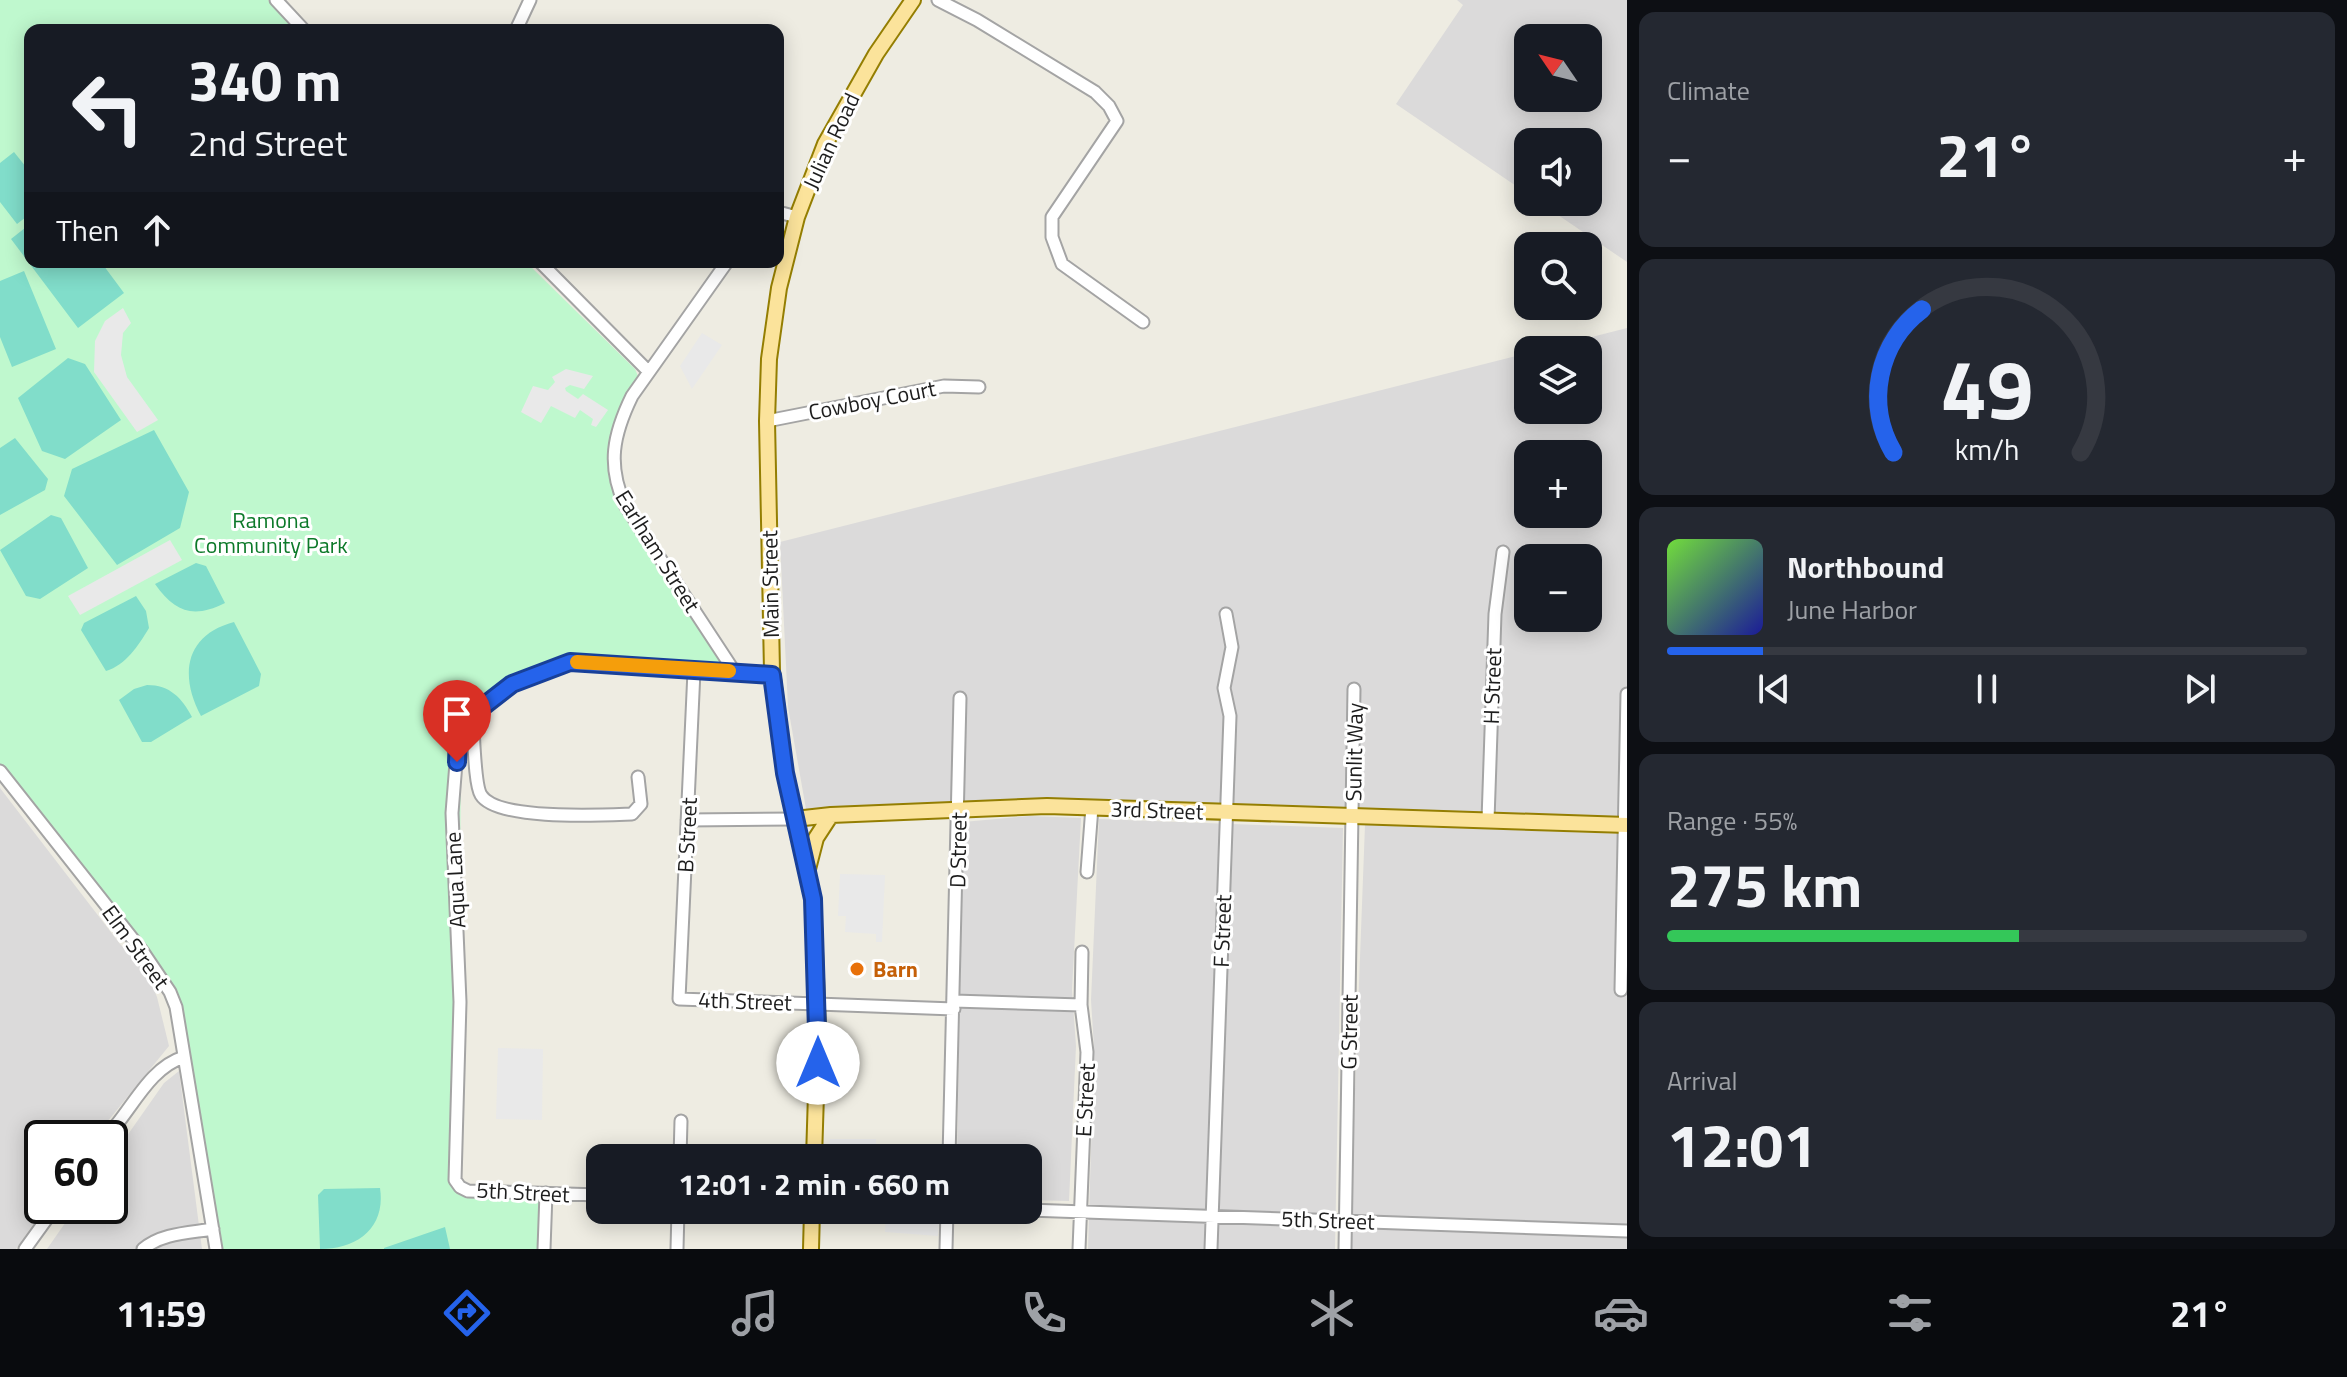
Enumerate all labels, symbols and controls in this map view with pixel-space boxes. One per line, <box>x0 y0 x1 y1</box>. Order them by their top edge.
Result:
north arrow <box>1514 24 1602 112</box>
map controls <box>1514 24 1602 632</box>
text: 340 m <box>188 38 341 123</box>
icon: left <box>56 56 160 160</box>
text: Climate <box>1667 71 1750 110</box>
street label: Julian Road <box>794 87 868 195</box>
text: 21° <box>1937 109 2037 200</box>
text: 2nd Street <box>188 115 347 170</box>
text: − <box>1667 122 1692 189</box>
text: + <box>2282 122 2307 189</box>
button: sound <box>1514 128 1602 216</box>
text: Then <box>56 207 119 253</box>
icon: ahead <box>135 208 179 252</box>
button: search <box>1514 232 1602 320</box>
text: 49 <box>1940 325 2034 451</box>
button: layers <box>1514 336 1602 424</box>
street label: Cowboy Court <box>806 371 939 429</box>
text: km/h <box>1955 428 2019 471</box>
button: + <box>1514 440 1602 528</box>
street label: Earlham Street <box>607 483 709 619</box>
park label: Ramona Community Park <box>194 503 348 562</box>
street label: Main Street <box>752 530 788 638</box>
button: − <box>1514 544 1602 632</box>
text: Northbound <box>1787 544 1944 590</box>
text: June Harbor <box>1787 590 1917 629</box>
street label: H Street <box>1474 647 1510 725</box>
icon: previous <box>1752 667 1796 711</box>
icon: pause <box>1965 667 2009 711</box>
icon: next <box>2178 667 2222 711</box>
pin <box>423 680 491 762</box>
icon: arrive <box>435 692 479 736</box>
street label: Sunlit Way <box>1336 702 1372 802</box>
street label: 3rd Street <box>1110 791 1204 829</box>
street label: B Street <box>668 796 706 873</box>
text: Range · 55% <box>1667 801 1797 840</box>
street label: D Street <box>940 812 976 888</box>
street label: Aqua Lane <box>435 831 475 929</box>
text: 275 km <box>1667 839 1862 930</box>
street label: F Street <box>1204 894 1240 968</box>
street label: Elm Street <box>94 898 178 997</box>
place label: Barn <box>873 952 918 986</box>
marker: Barn <box>848 960 866 978</box>
street label: 4th Street <box>698 982 793 1020</box>
street label: G Street <box>1331 994 1367 1070</box>
position arrow <box>776 1021 860 1105</box>
text: Arrival <box>1667 1061 1738 1100</box>
street label: E Street <box>1066 1062 1104 1138</box>
text: 12:01 <box>1667 1099 1817 1190</box>
speed limit sign: 60 <box>24 1120 128 1224</box>
text: 12:01 · 2 min · 660 m <box>678 1161 950 1207</box>
street label: 5th Street <box>475 1173 571 1211</box>
street label: 5th Street <box>1281 1201 1376 1239</box>
icon: directions <box>439 1285 495 1341</box>
icon: music <box>727 1285 783 1341</box>
icon: phone <box>1016 1285 1072 1341</box>
icon: climate <box>1304 1285 1360 1341</box>
icon: car <box>1593 1285 1649 1341</box>
icon: filters <box>1882 1285 1938 1341</box>
text: 11:59 <box>116 1286 206 1341</box>
text: 21° <box>2170 1286 2231 1341</box>

